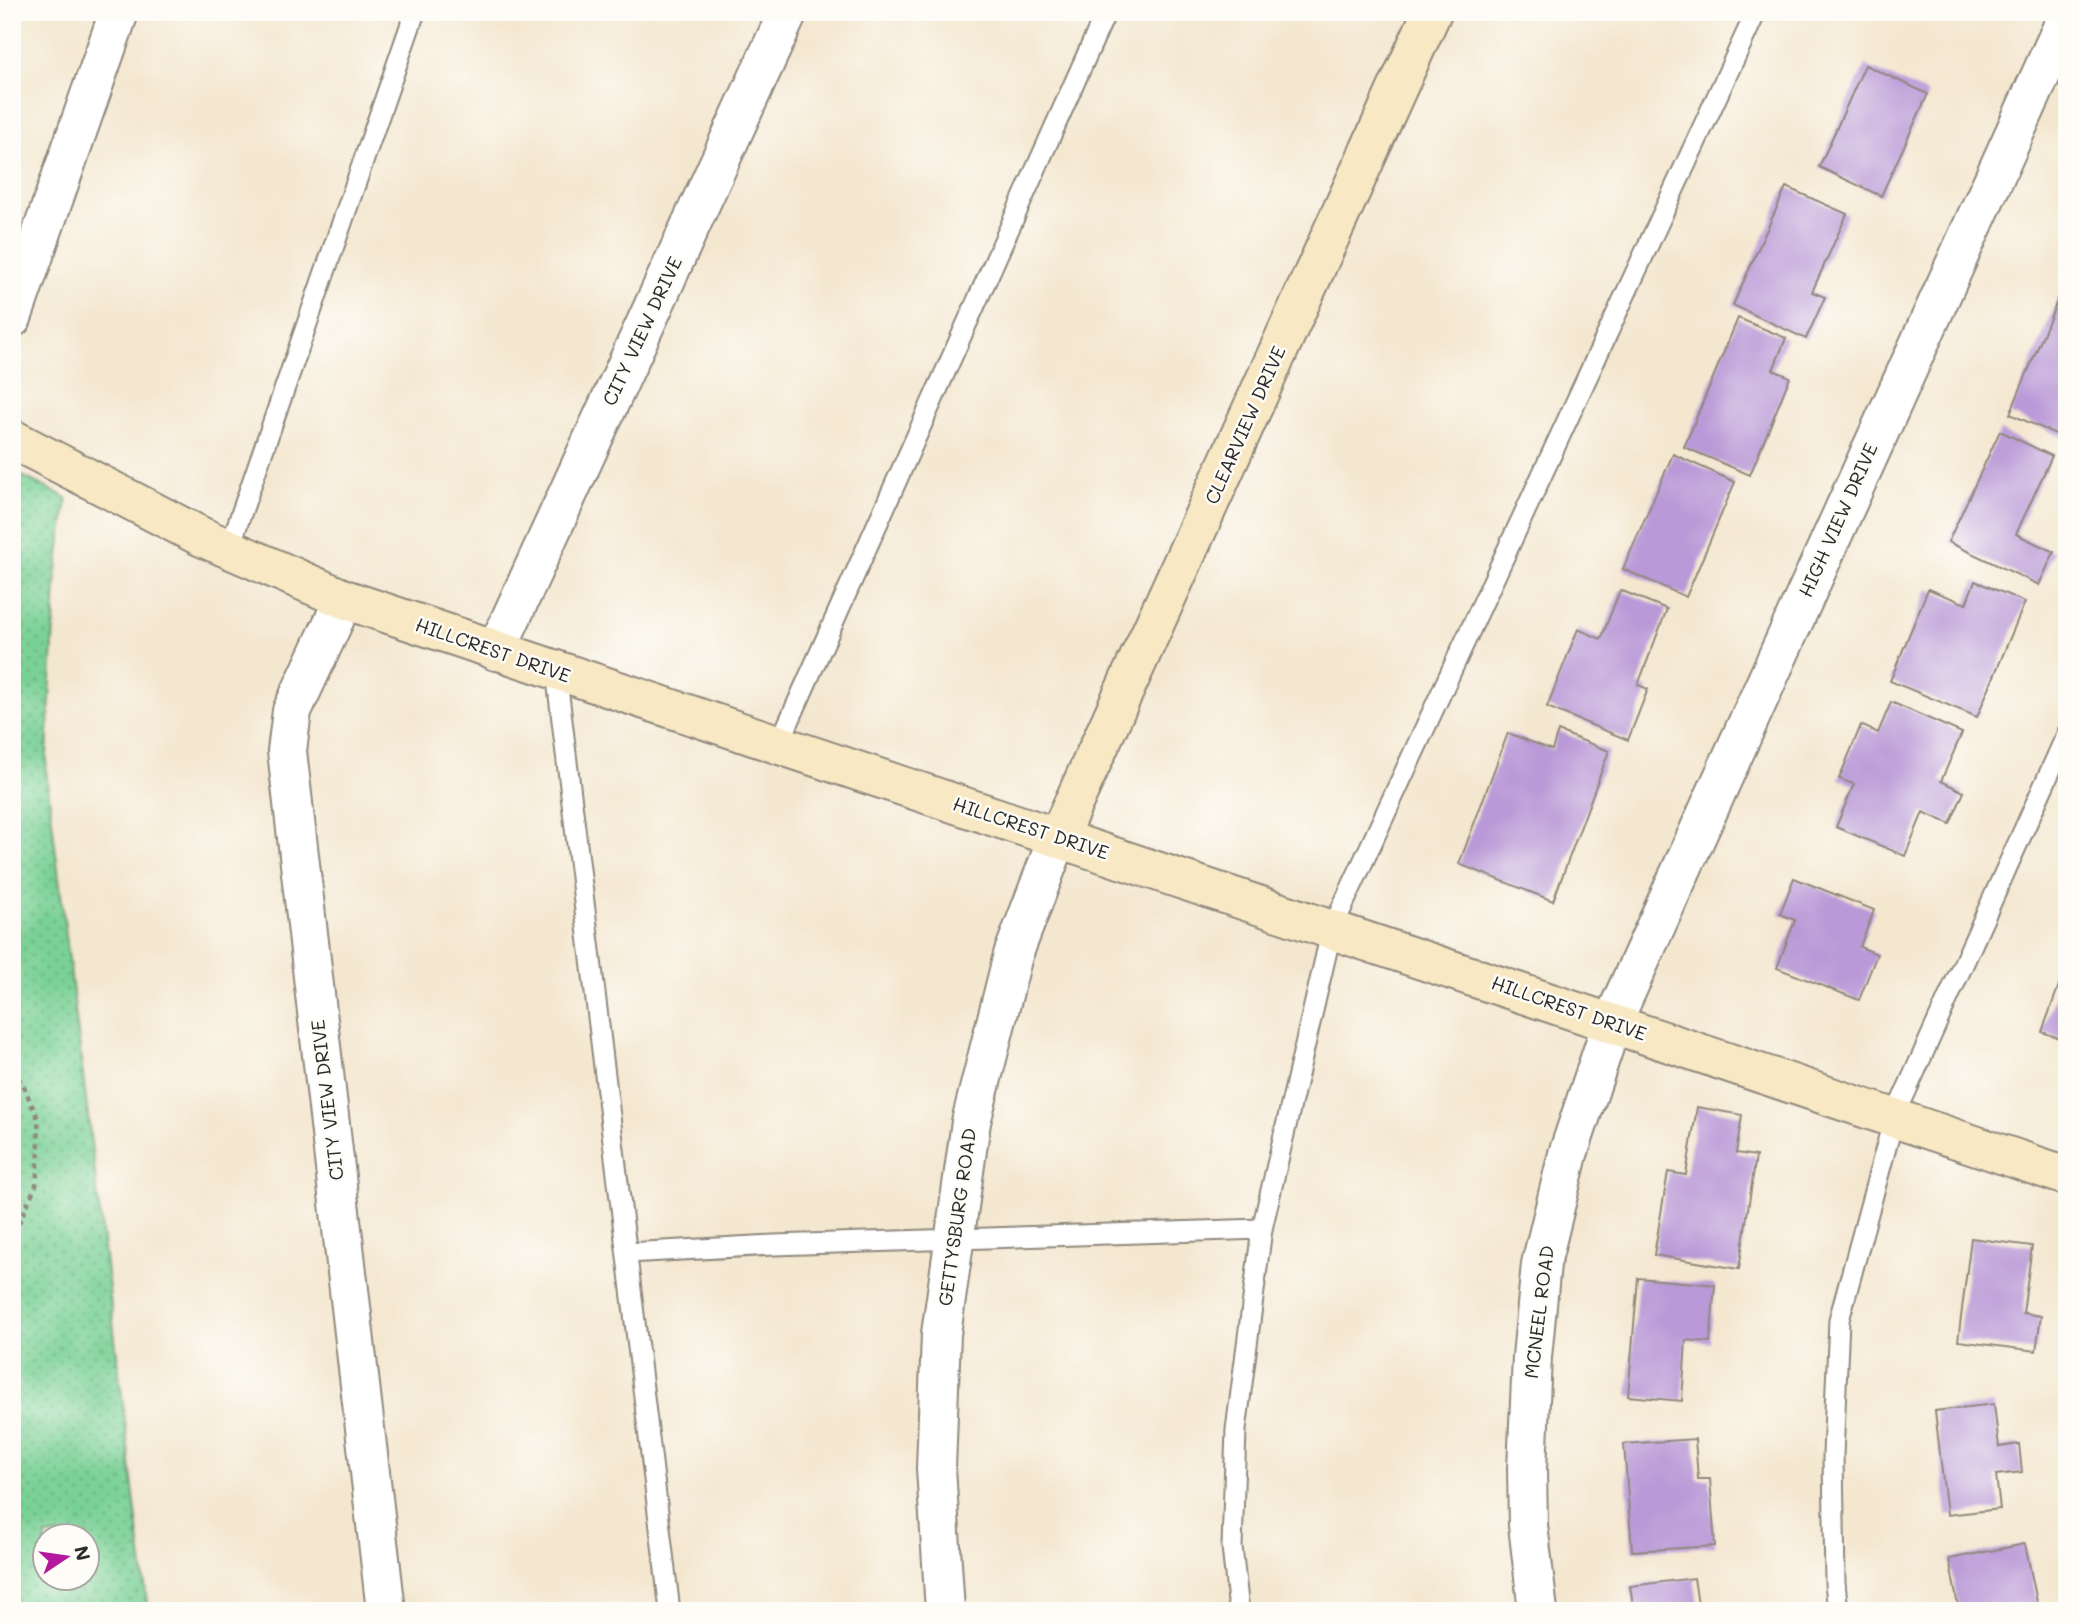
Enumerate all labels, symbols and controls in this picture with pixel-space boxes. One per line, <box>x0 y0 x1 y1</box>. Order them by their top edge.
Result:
street label: CITY VIEW DRIVE <box>596 252 687 409</box>
street label: CLEARVIEW DRIVE <box>1198 342 1291 508</box>
street label: HIGH VIEW DRIVE <box>1792 439 1883 601</box>
street label: HILLCREST DRIVE <box>412 611 574 688</box>
street label: HILLCREST DRIVE <box>950 791 1112 865</box>
street label: HILLCREST DRIVE <box>1488 969 1650 1046</box>
street label: CITY VIEW DRIVE <box>304 1018 349 1182</box>
street label: GETTYSBURG ROAD <box>932 1126 981 1308</box>
street label: MCNEEL ROAD <box>1518 1244 1559 1380</box>
north arrow <box>32 1522 102 1592</box>
text: N <box>69 1543 97 1563</box>

